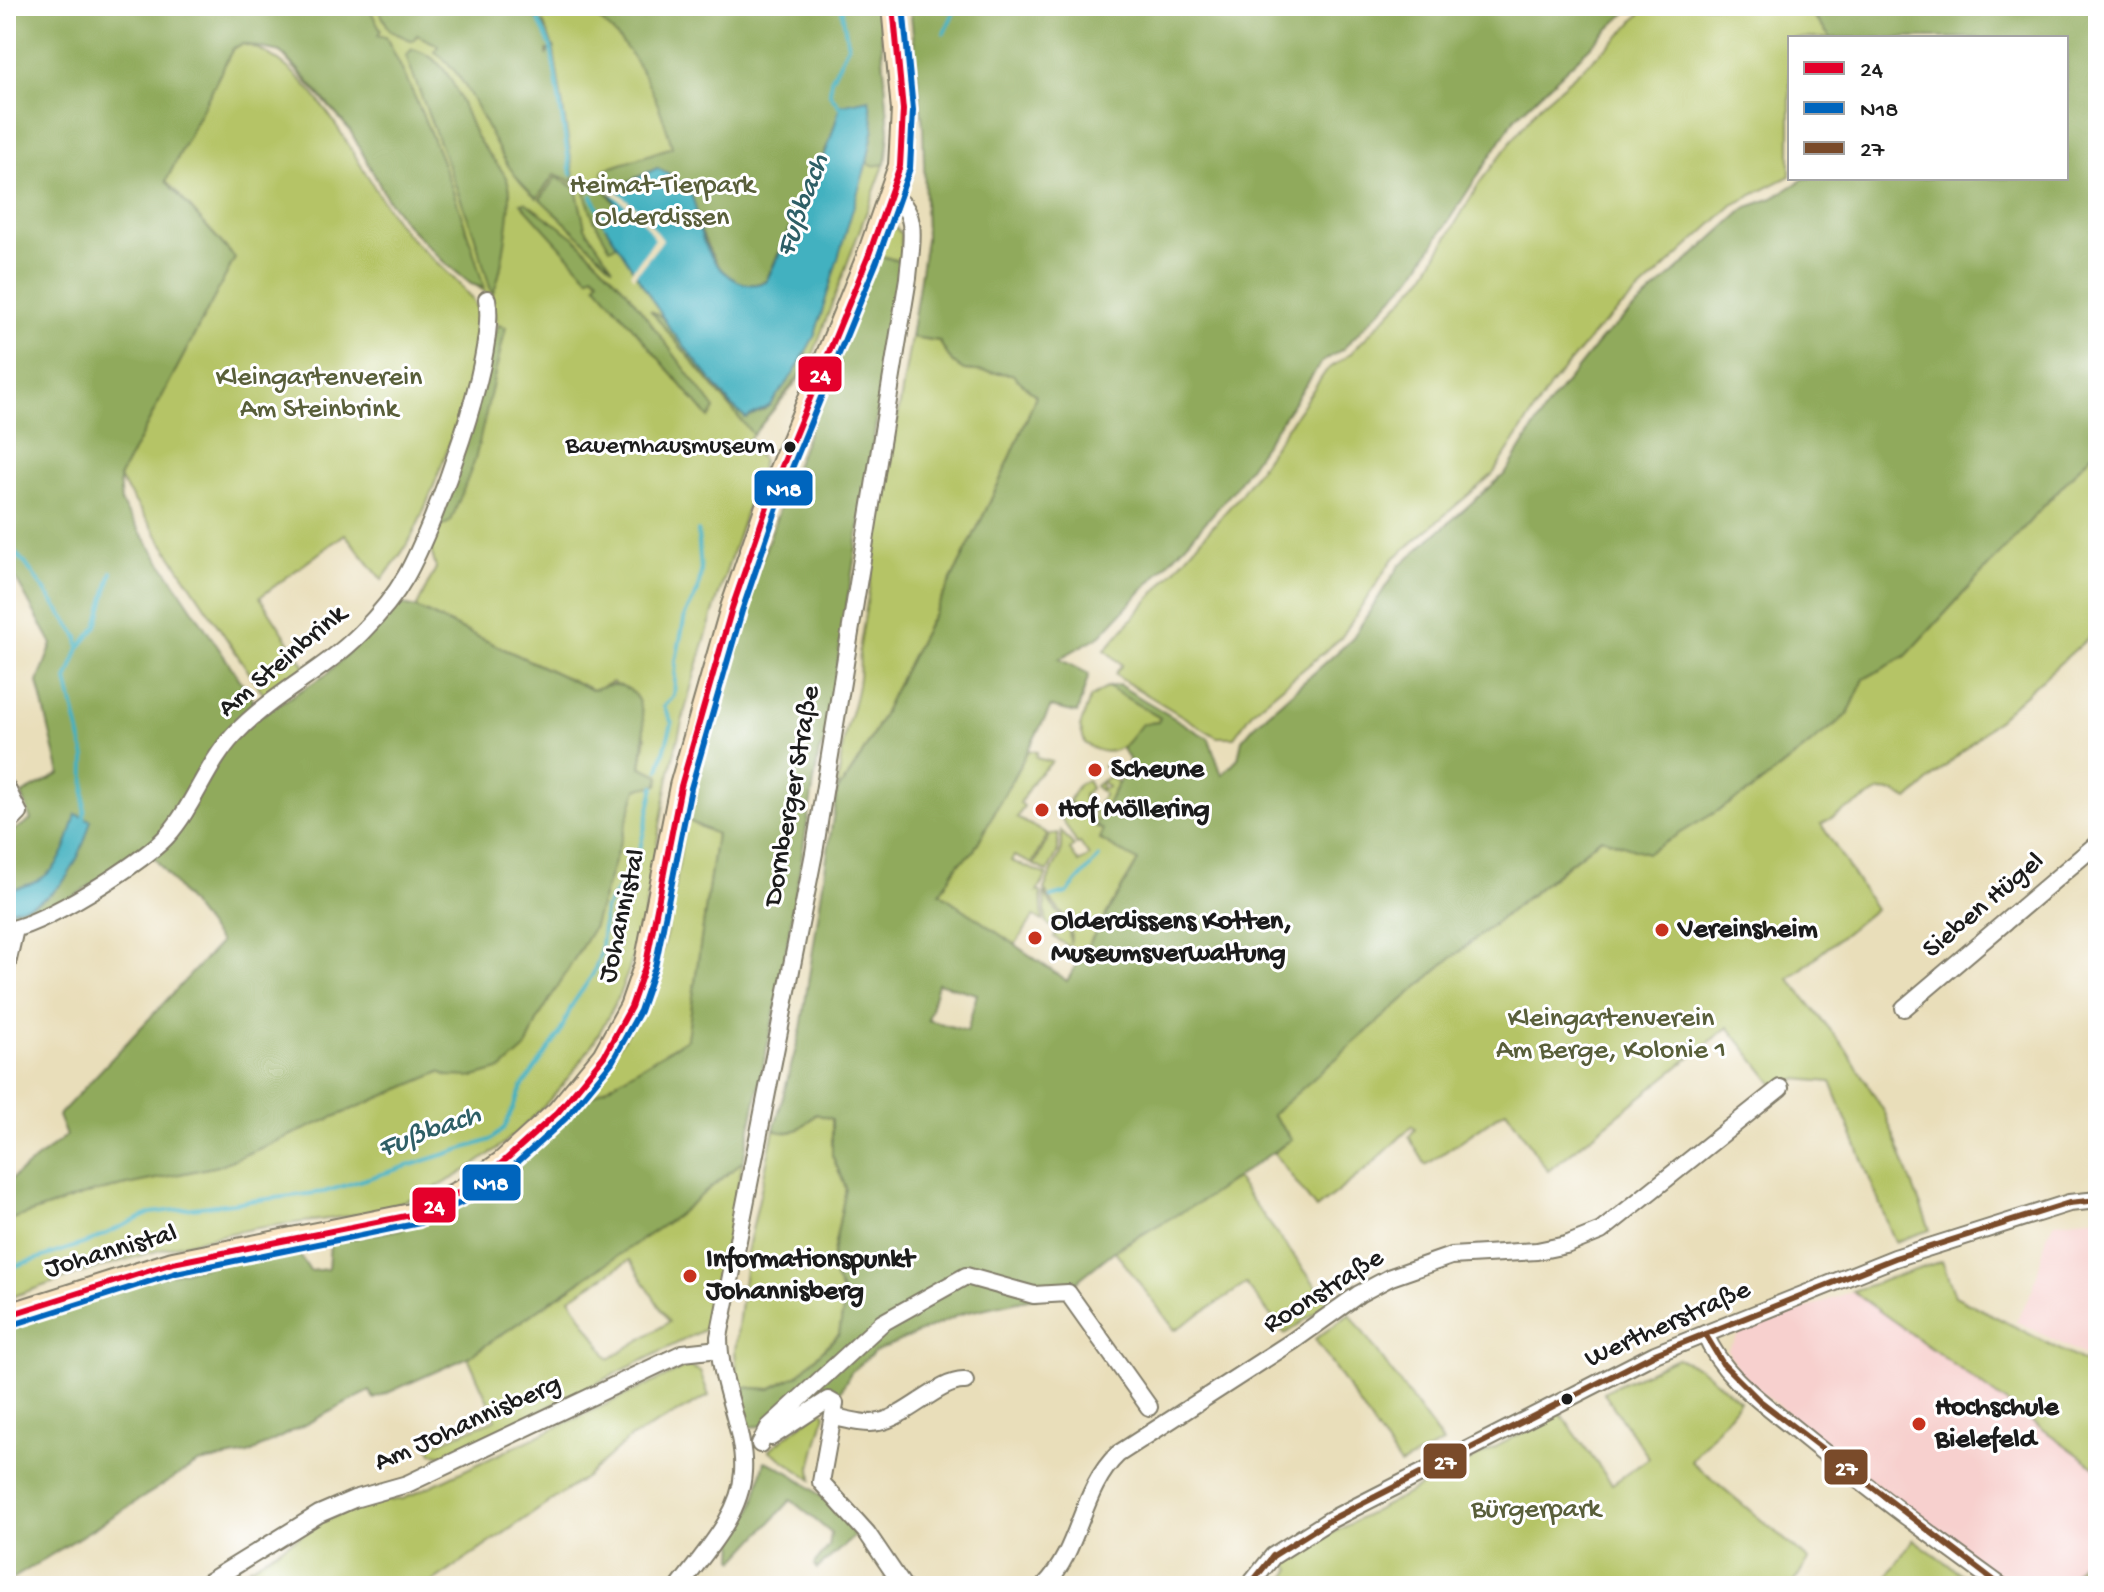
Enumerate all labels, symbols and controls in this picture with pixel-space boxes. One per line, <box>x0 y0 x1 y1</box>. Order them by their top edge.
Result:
legend <box>1788 36 2068 180</box>
text: 24 <box>1860 57 1884 86</box>
text: N18 <box>1860 97 1899 126</box>
text: 27 <box>1860 137 1885 166</box>
water label: Fußbach <box>769 149 839 262</box>
park label: Heimat-Tierpark Olderdissen <box>569 170 757 235</box>
line badge: 24 <box>797 355 843 393</box>
park label: Kleingartenverein Am Steinbrink <box>216 362 423 427</box>
text: 24 <box>809 365 831 391</box>
place label: Bauernhausmuseum <box>565 432 775 463</box>
marker: Bauernhausmuseum <box>782 439 798 455</box>
line badge: N18 <box>753 469 814 507</box>
text: N18 <box>766 479 802 505</box>
street label: Am Steinbrink <box>212 597 356 725</box>
street label: Dornberger Straße <box>757 683 829 911</box>
place label: Scheune <box>1111 754 1205 787</box>
marker: Scheune <box>1086 761 1104 779</box>
place label: Hof Möllering <box>1058 794 1210 827</box>
marker: Hof Möllering <box>1033 801 1051 819</box>
street label: Johannistal <box>592 846 654 986</box>
street label: Sieben Hügel <box>1917 846 2051 966</box>
place label: Olderdissens Kotten, Museumsverwaltung <box>1051 906 1292 971</box>
place label: Vereinsheim <box>1676 914 1818 947</box>
marker: Vereinsheim <box>1653 921 1671 939</box>
marker: Olderdissens Kotten, Museumsverwaltung <box>1026 929 1044 947</box>
park label: Kleingartenverein Am Berge, Kolonie 1 <box>1496 1003 1726 1068</box>
water label: Fußbach <box>374 1098 487 1168</box>
line badge: N18 <box>461 1163 522 1202</box>
text: N18 <box>473 1173 509 1199</box>
line badge: 24 <box>411 1186 457 1224</box>
text: 24 <box>423 1196 445 1222</box>
street label: Johannistal <box>41 1217 181 1287</box>
street label: Roonstraße <box>1258 1242 1391 1342</box>
place label: Informationspunkt Johannisberg <box>705 1244 917 1309</box>
marker: Informationspunkt Johannisberg <box>681 1267 699 1285</box>
street label: Wertherstraße <box>1580 1274 1756 1376</box>
street label: Am Johannisberg <box>369 1368 567 1480</box>
unlabelled marker <box>1559 1391 1575 1407</box>
place label: Hochschule Bielefeld <box>1934 1392 2060 1457</box>
marker: Hochschule Bielefeld <box>1910 1415 1928 1433</box>
line badge: 27 <box>1422 1442 1468 1480</box>
line badge: 27 <box>1823 1448 1869 1486</box>
text: 27 <box>1434 1452 1458 1478</box>
text: 27 <box>1835 1458 1859 1484</box>
park label: Bürgerpark <box>1470 1494 1603 1527</box>

